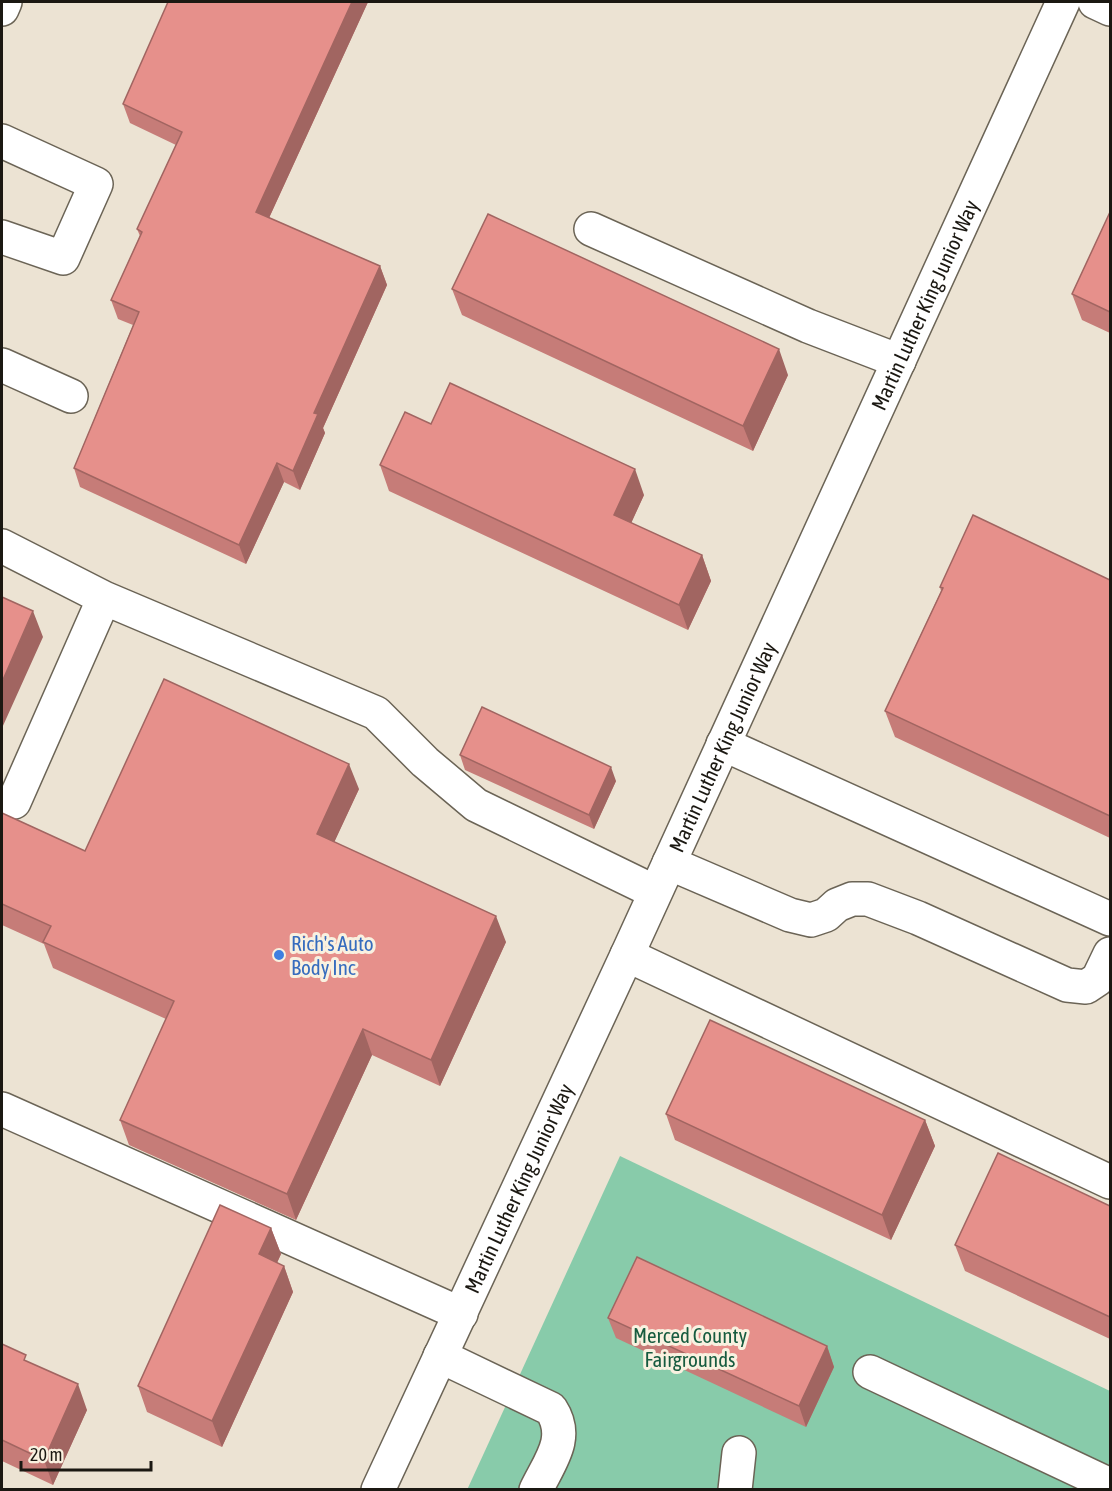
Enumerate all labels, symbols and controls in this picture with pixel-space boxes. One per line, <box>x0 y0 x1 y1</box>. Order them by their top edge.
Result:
street label: Martin Luther King Junior Way <box>866 196 983 414</box>
street label: Martin Luther King Junior Way <box>664 638 781 856</box>
place label: Rich's Auto Body Inc <box>291 931 374 979</box>
marker: Rich's Auto Body Inc <box>272 948 286 962</box>
street label: Martin Luther King Junior Way <box>459 1079 578 1297</box>
park label: Merced County Fairgrounds <box>633 1323 747 1371</box>
scale bar <box>21 1434 152 1472</box>
text: 20 m <box>30 1444 62 1465</box>

